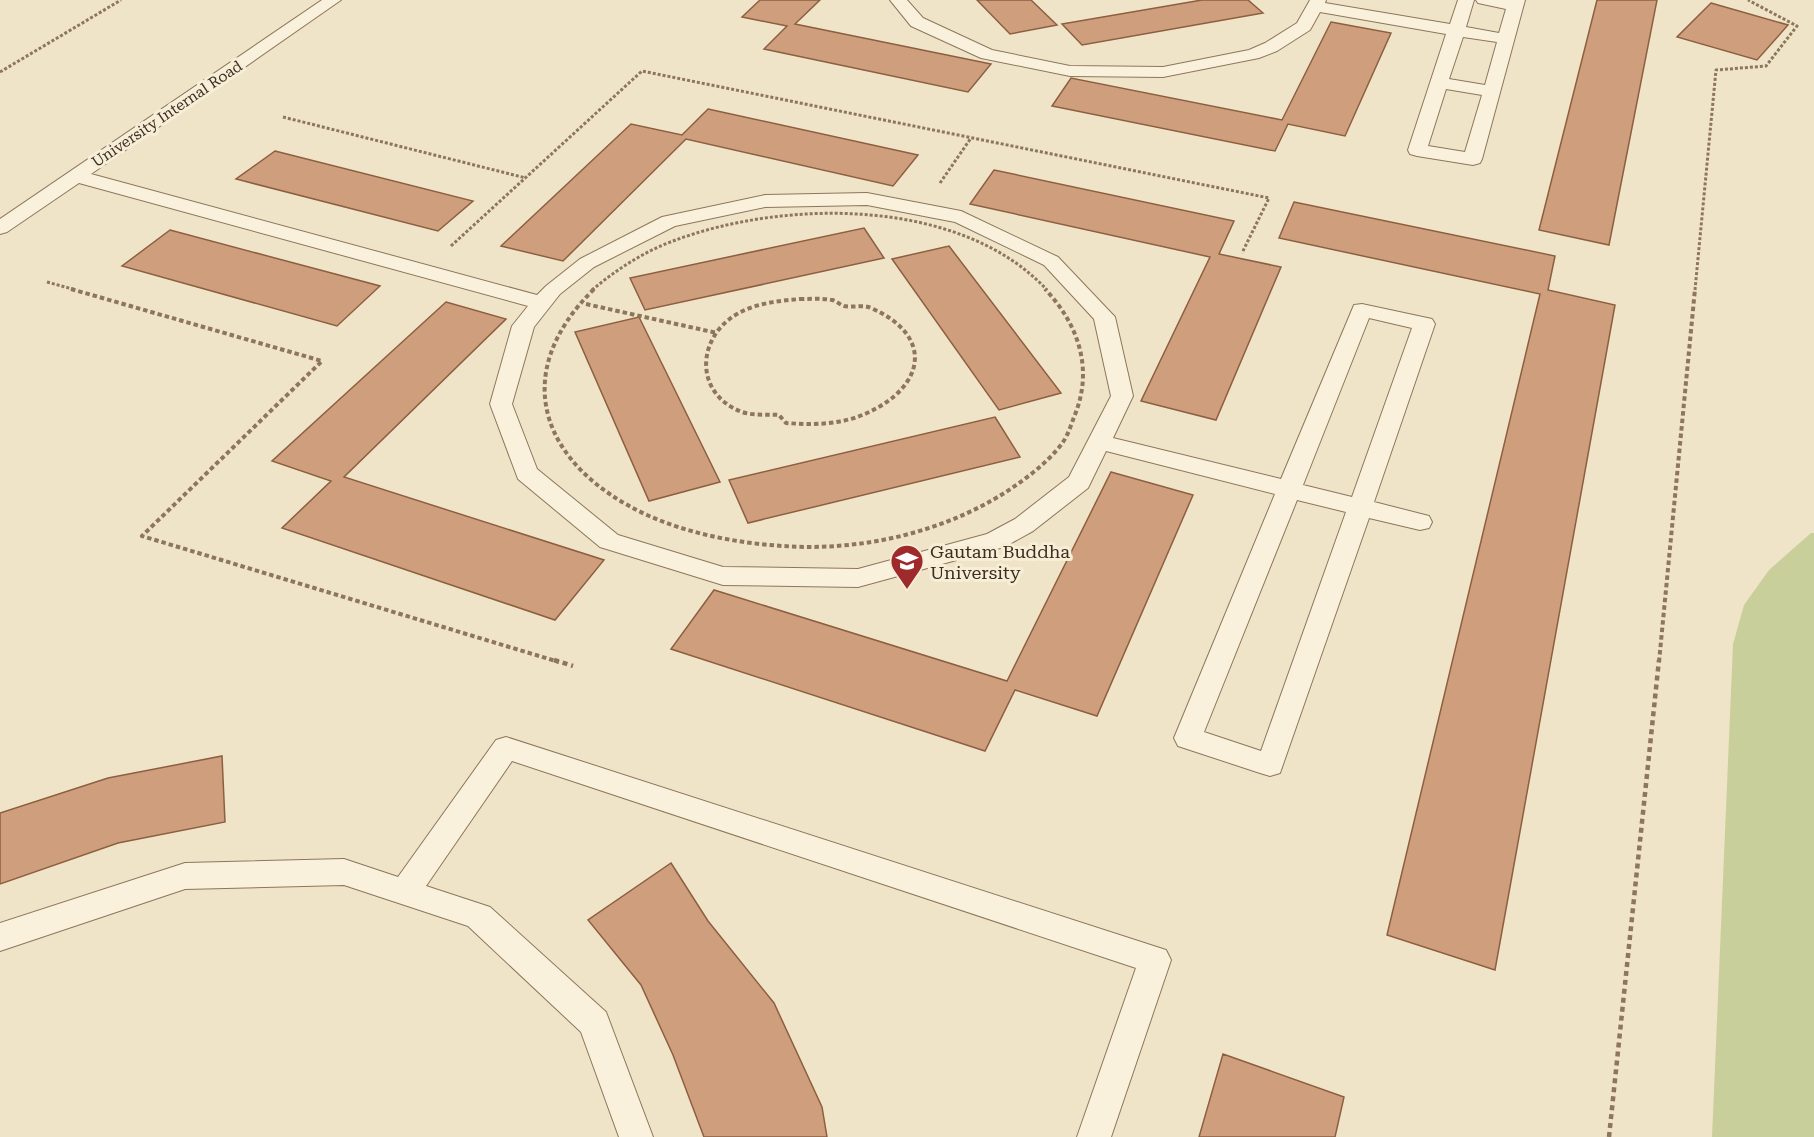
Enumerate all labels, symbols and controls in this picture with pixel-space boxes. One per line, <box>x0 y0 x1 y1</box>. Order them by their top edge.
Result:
street label: University Internal Road <box>88 57 246 171</box>
place label: Gautam Buddha University <box>930 541 1070 583</box>
school or university icon: Gautam Buddha University <box>889 543 925 590</box>

